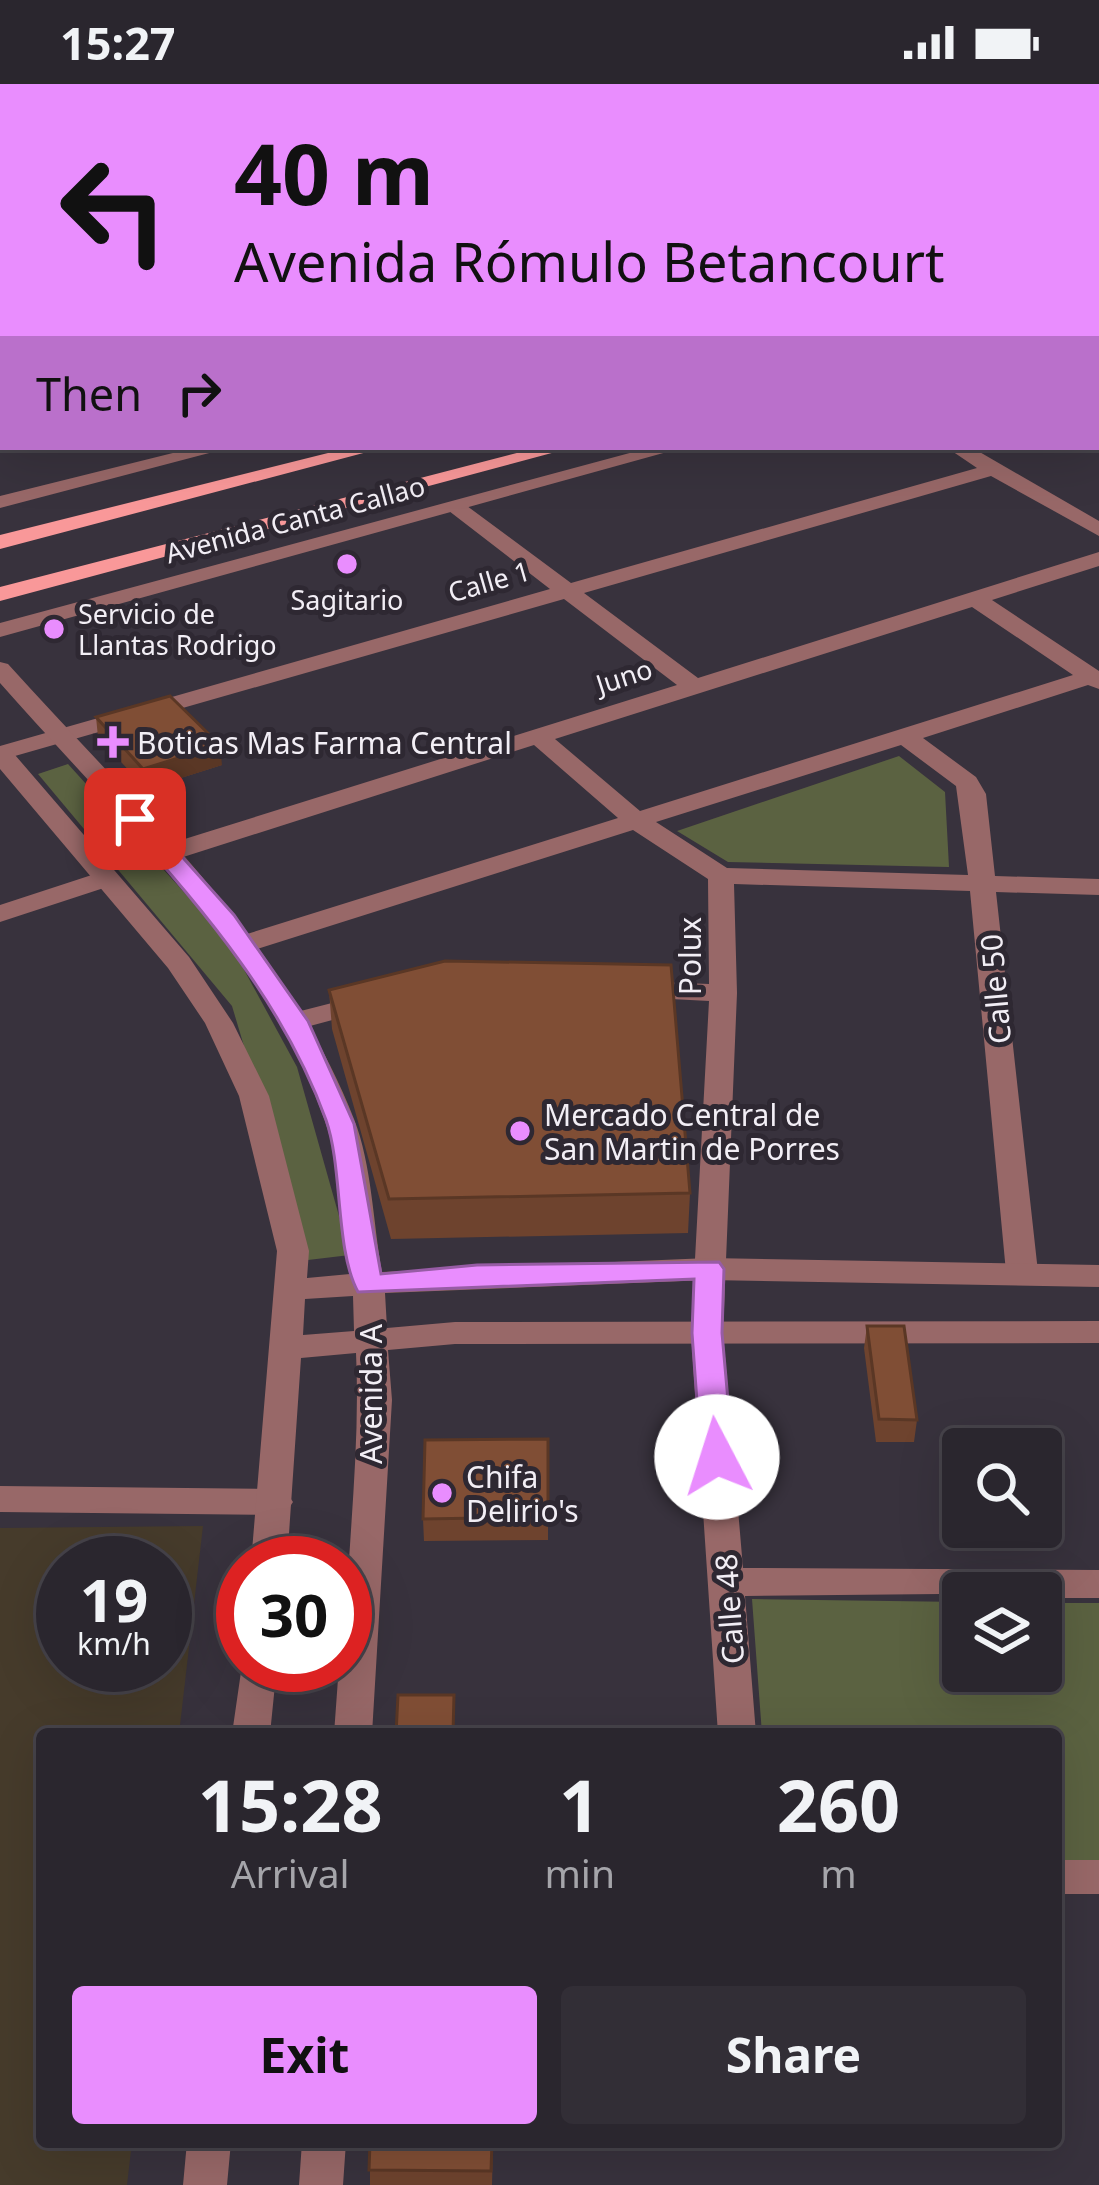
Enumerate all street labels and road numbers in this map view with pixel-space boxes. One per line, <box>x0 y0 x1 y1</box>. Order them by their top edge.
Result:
street label: Avenida Canta Callao <box>161 467 429 571</box>
street label: Calle 1 <box>444 552 534 610</box>
street label: Juno <box>588 650 657 703</box>
street label: Polux <box>669 917 710 995</box>
street label: Calle 50 <box>970 932 1020 1046</box>
street label: Avenida A <box>350 1323 391 1464</box>
street label: Calle 48 <box>705 1553 753 1665</box>

